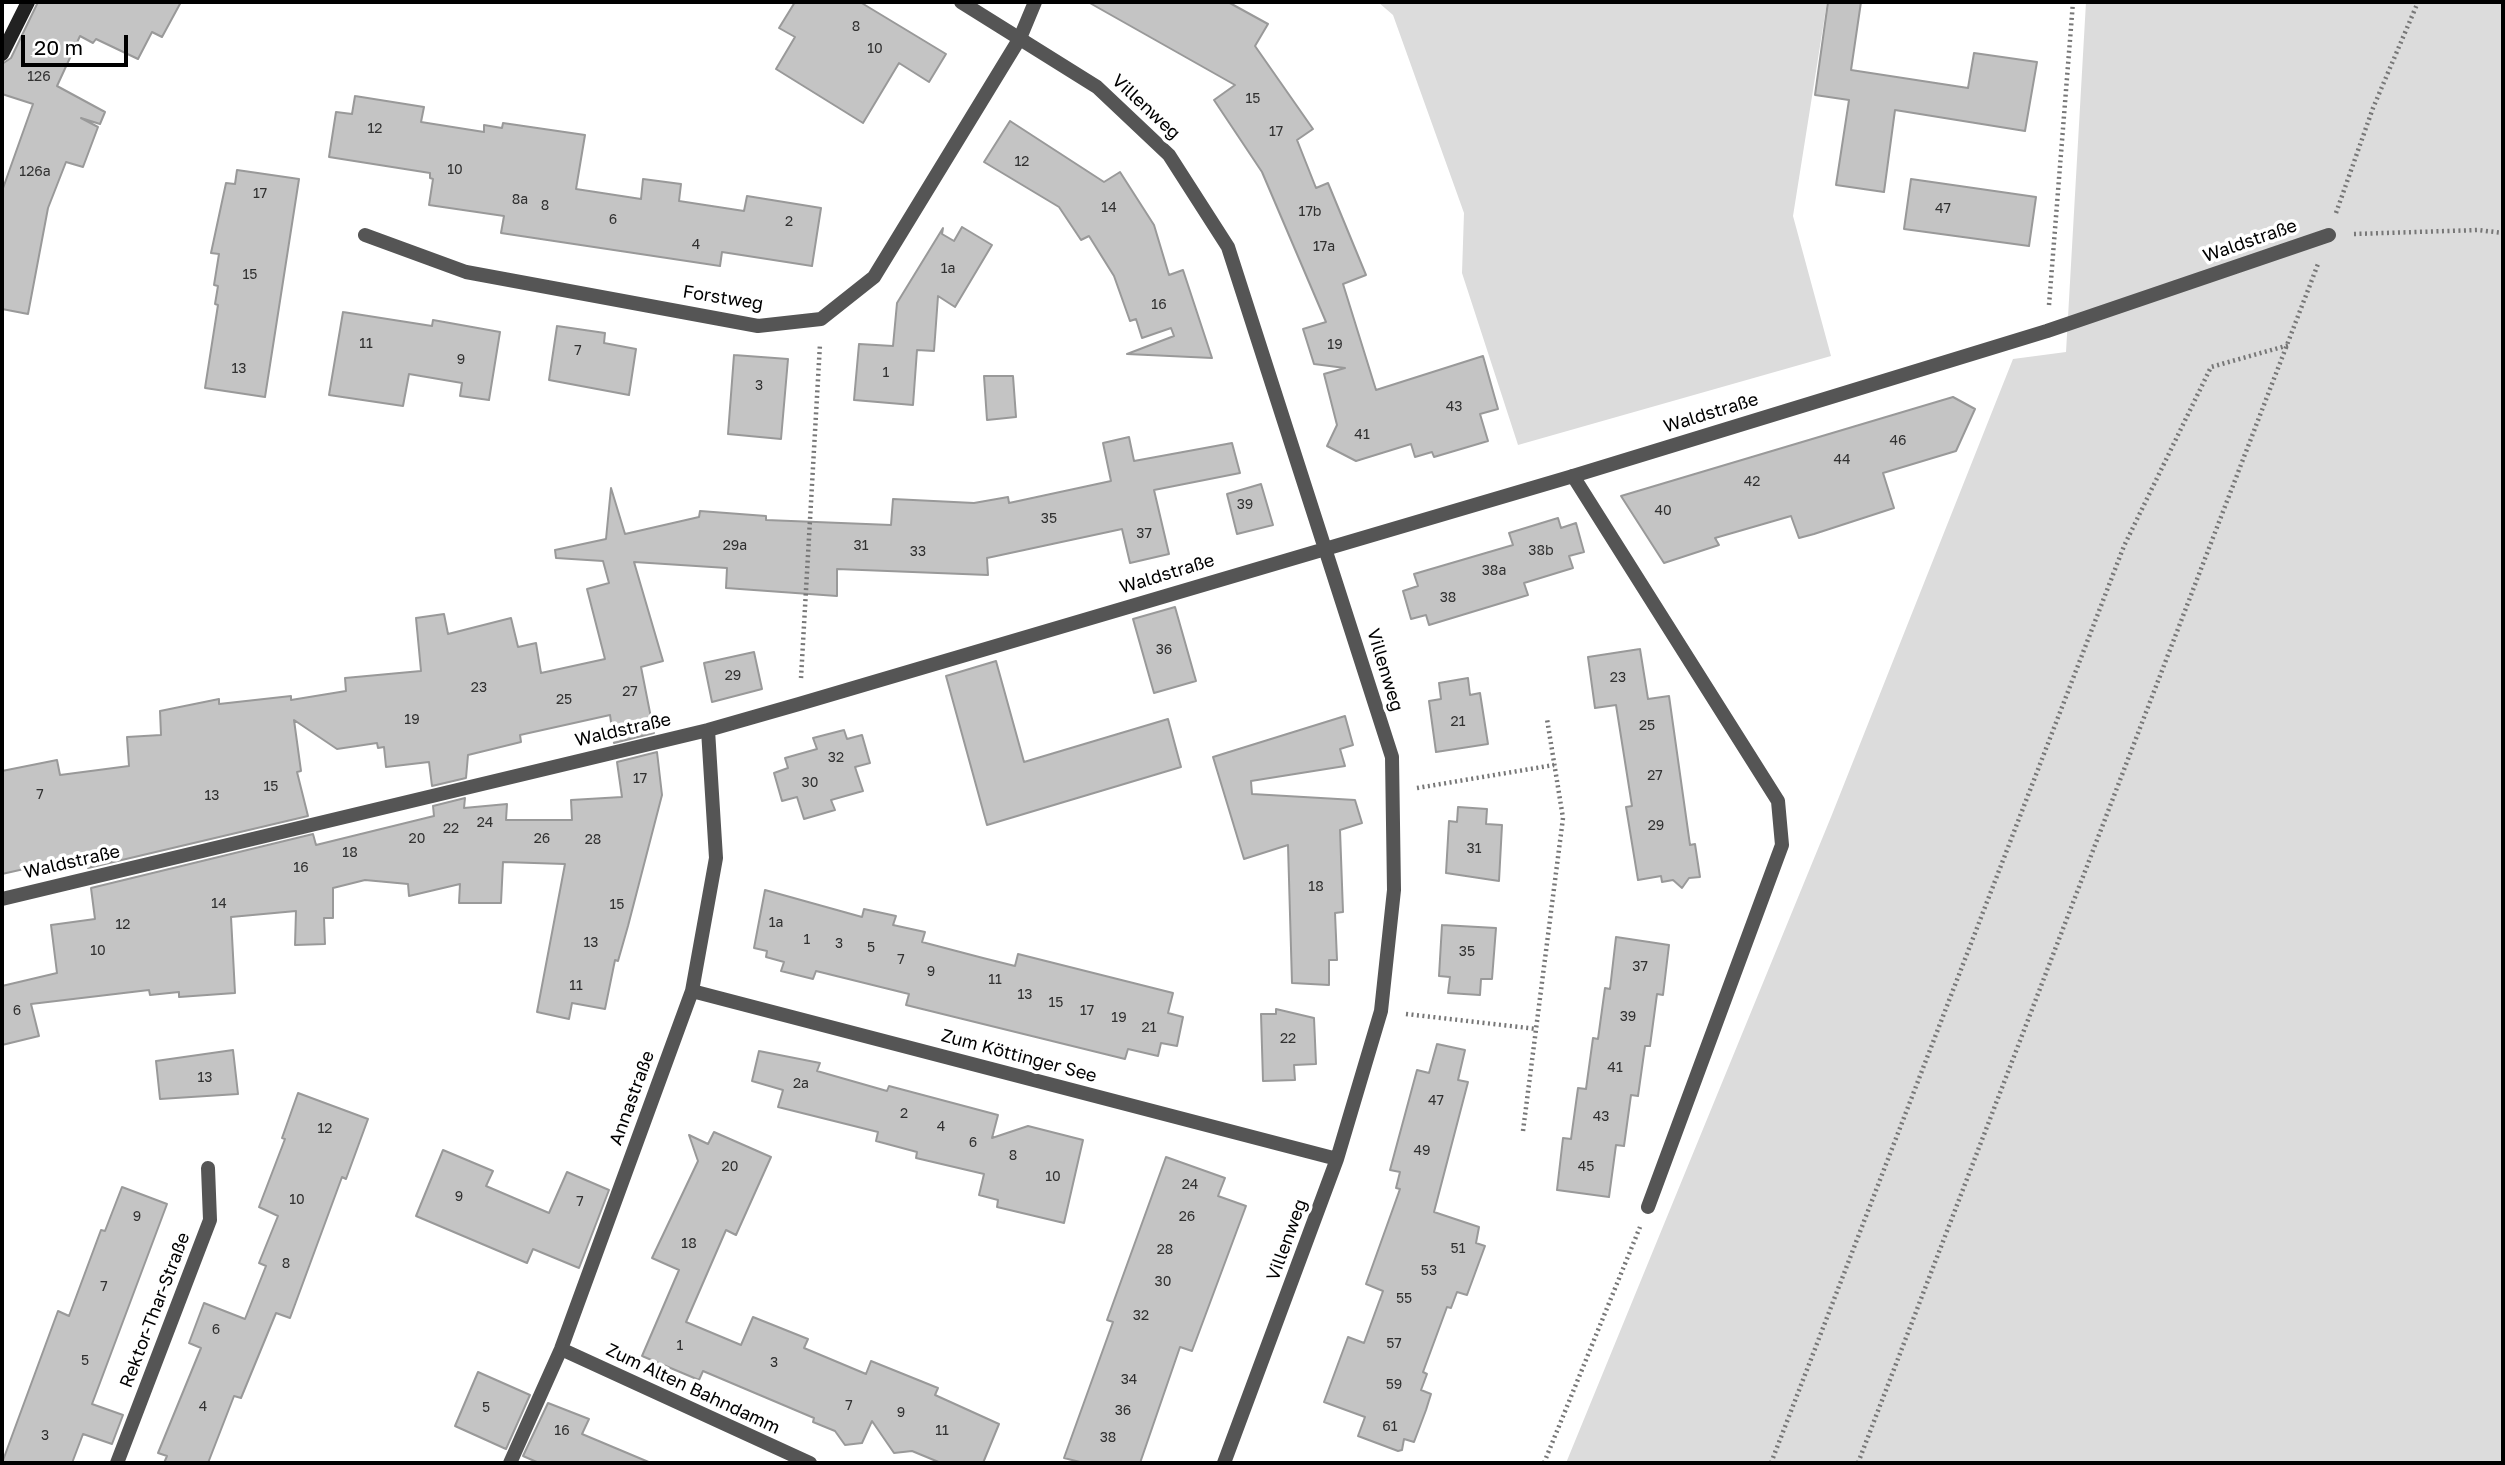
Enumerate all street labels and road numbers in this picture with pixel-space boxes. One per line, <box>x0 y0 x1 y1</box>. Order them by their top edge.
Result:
street label: Villenweg <box>1107 70 1185 144</box>
street label: Waldstraße <box>2200 215 2300 267</box>
street label: Forstweg <box>681 281 765 315</box>
street label: Waldstraße <box>1661 388 1761 438</box>
street label: Waldstraße <box>1117 549 1217 599</box>
street label: Villenweg <box>1362 626 1408 714</box>
street label: Waldstraße <box>573 708 673 752</box>
street label: Waldstraße <box>22 840 122 884</box>
street label: Zum Köttinger See <box>939 1025 1099 1087</box>
street label: Annastraße <box>605 1048 659 1148</box>
street label: Villenweg <box>1262 1196 1312 1284</box>
street label: Rektor-Thar-Straße <box>115 1229 195 1391</box>
street label: Zum Alten Bahndamm <box>603 1339 783 1439</box>

